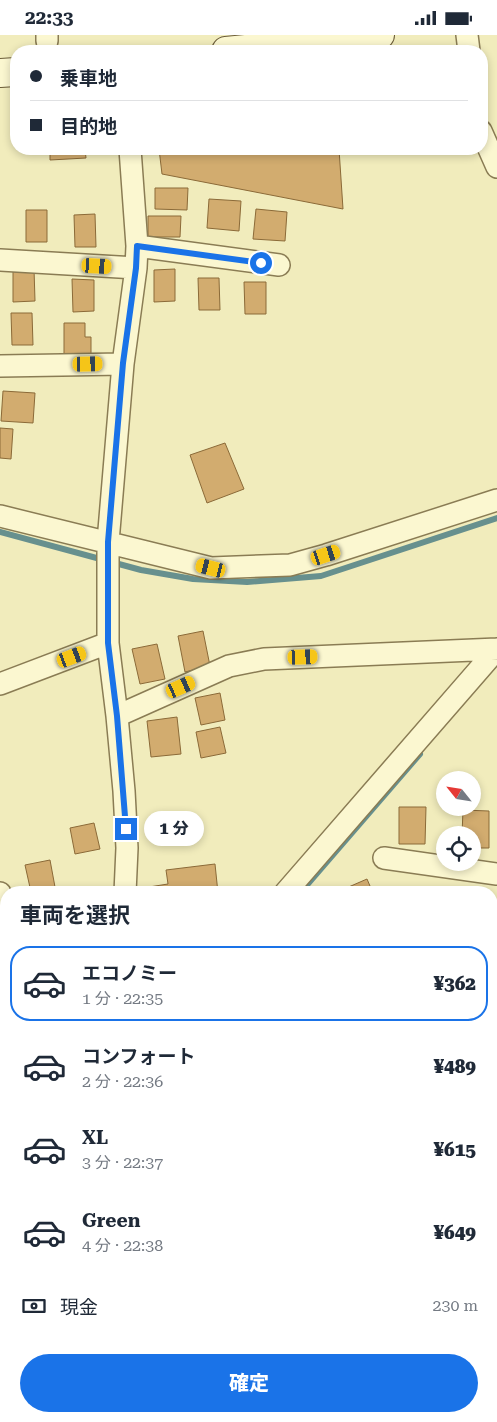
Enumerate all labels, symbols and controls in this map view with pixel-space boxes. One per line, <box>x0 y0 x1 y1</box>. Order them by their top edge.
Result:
text: 22:33 <box>25 6 74 29</box>
text: 乗車地 <box>60 67 117 90</box>
text: 目的地 <box>60 115 117 138</box>
route start <box>250 252 272 274</box>
car <box>81 258 112 274</box>
car <box>72 356 103 372</box>
car <box>309 543 342 567</box>
car <box>194 557 227 579</box>
car <box>55 645 88 669</box>
car <box>287 649 318 665</box>
car <box>164 674 197 700</box>
north arrow <box>436 771 481 816</box>
map controls <box>436 771 481 871</box>
callout: 1 分 <box>144 811 204 847</box>
route end <box>115 818 137 840</box>
text: 1 分 <box>159 819 189 838</box>
button: locate <box>436 826 481 871</box>
text: 車両を選択 <box>20 903 130 928</box>
icon: car <box>22 961 67 1006</box>
text: エコノミー <box>82 962 177 985</box>
text: ¥362 <box>433 972 476 995</box>
text: 1 分 · 22:35 <box>82 989 163 1008</box>
icon: car <box>22 1044 67 1089</box>
text: コンフォート <box>82 1045 195 1068</box>
text: ¥489 <box>433 1055 476 1078</box>
text: 2 分 · 22:36 <box>82 1072 163 1091</box>
text: XL <box>82 1126 108 1149</box>
icon: car <box>22 1127 67 1172</box>
text: ¥615 <box>433 1138 476 1161</box>
text: 3 分 · 22:37 <box>82 1153 163 1172</box>
text: Green <box>82 1209 140 1232</box>
icon: car <box>22 1210 67 1255</box>
text: ¥649 <box>433 1221 476 1244</box>
text: 4 分 · 22:38 <box>82 1236 163 1255</box>
icon: cash <box>20 1292 48 1320</box>
text: 現金 <box>60 1296 98 1319</box>
text: 230 m <box>432 1296 478 1315</box>
button: 確定 <box>20 1354 478 1412</box>

